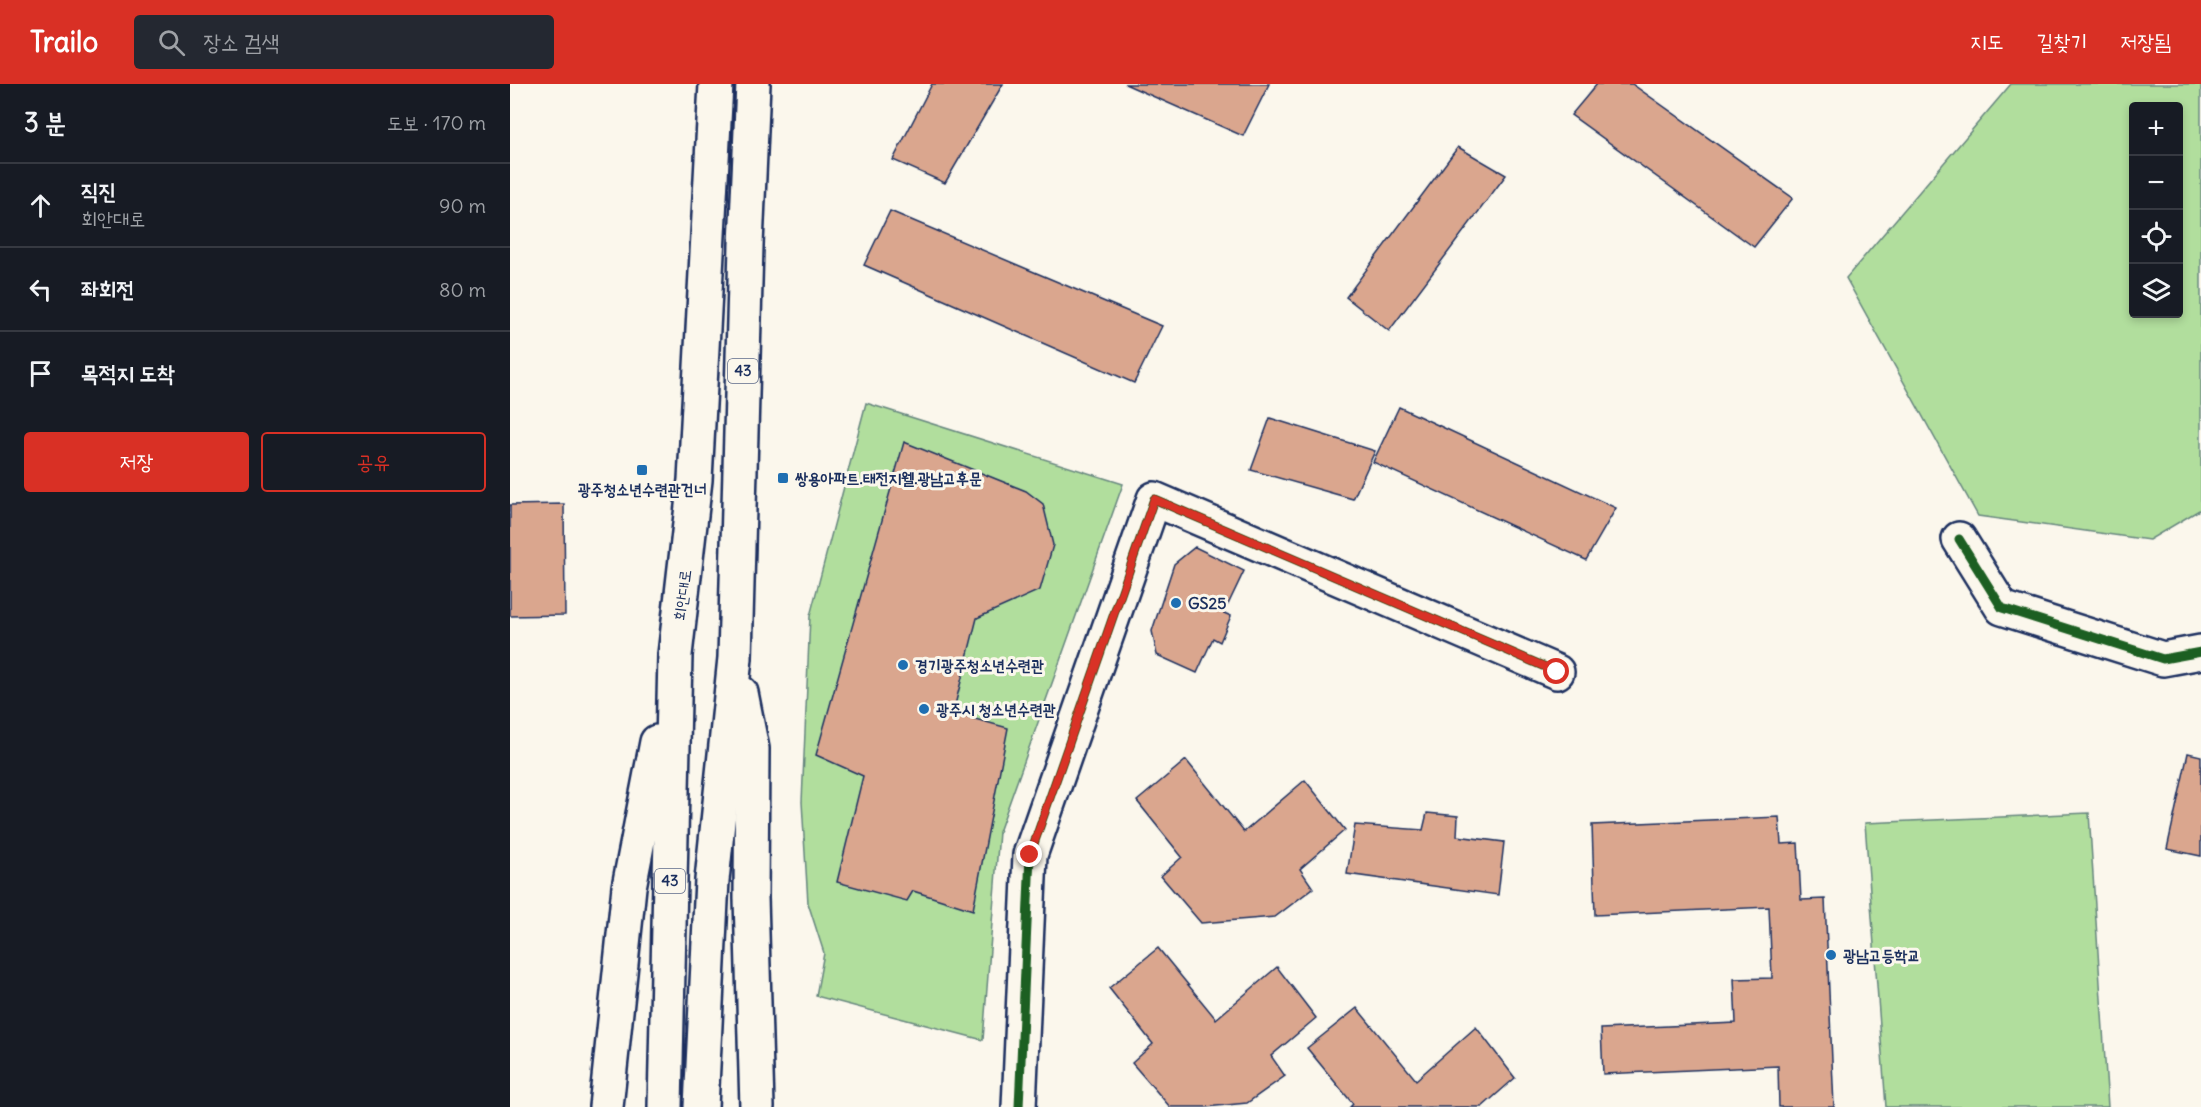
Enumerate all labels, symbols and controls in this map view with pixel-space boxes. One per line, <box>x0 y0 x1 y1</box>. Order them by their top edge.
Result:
search box <box>134 15 554 69</box>
text: Trailo <box>30 24 98 60</box>
icon: search <box>155 26 188 59</box>
text: 장소 검색 <box>203 28 279 56</box>
text: 지도 <box>1970 28 2004 55</box>
text: 길찾기 <box>2037 28 2087 55</box>
text: 저장됨 <box>2120 28 2171 55</box>
map controls <box>2129 102 2183 318</box>
button: + <box>2129 102 2183 156</box>
text: 3 분 <box>24 106 66 139</box>
text: 도보 · 170 m <box>387 110 486 135</box>
button: − <box>2129 156 2183 210</box>
text: 직진 <box>81 177 116 205</box>
icon: ahead <box>24 189 57 222</box>
text: 90 m <box>439 193 486 218</box>
text: 회안대로 <box>81 206 145 231</box>
button: locate <box>2129 210 2183 264</box>
button: layers <box>2129 264 2183 318</box>
icon: left <box>24 273 57 306</box>
text: 좌회전 <box>81 275 134 303</box>
text: 80 m <box>439 277 486 302</box>
icon: arrive <box>24 357 57 390</box>
text: 목적지 도착 <box>81 359 175 387</box>
road number: 43 <box>728 359 758 383</box>
button: 저장 <box>24 432 249 492</box>
button: 공유 <box>261 432 486 492</box>
marker: 광주청소년수련관건너 <box>635 463 649 477</box>
place label: 쌍용아파트.태전지웰.광남고후문 <box>795 468 982 488</box>
marker: 쌍용아파트.태전지웰.광남고후문 <box>776 471 790 485</box>
place label: 광주청소년수련관건너 <box>578 479 707 499</box>
street label: 회안대로 <box>669 568 695 622</box>
place label: GS25 <box>1188 593 1226 613</box>
marker: GS25 <box>1169 596 1183 610</box>
place label: 경기광주청소년수련관 <box>915 655 1044 675</box>
marker: 경기광주청소년수련관 <box>896 658 910 672</box>
route start <box>1543 658 1569 684</box>
place label: 광주시 청소년수련관 <box>936 699 1056 719</box>
marker: 광주시 청소년수련관 <box>917 702 931 716</box>
route end <box>1016 841 1042 867</box>
road number: 43 <box>655 869 685 893</box>
place label: 광남고등학교 <box>1843 945 1920 965</box>
marker: 광남고등학교 <box>1824 948 1838 962</box>

